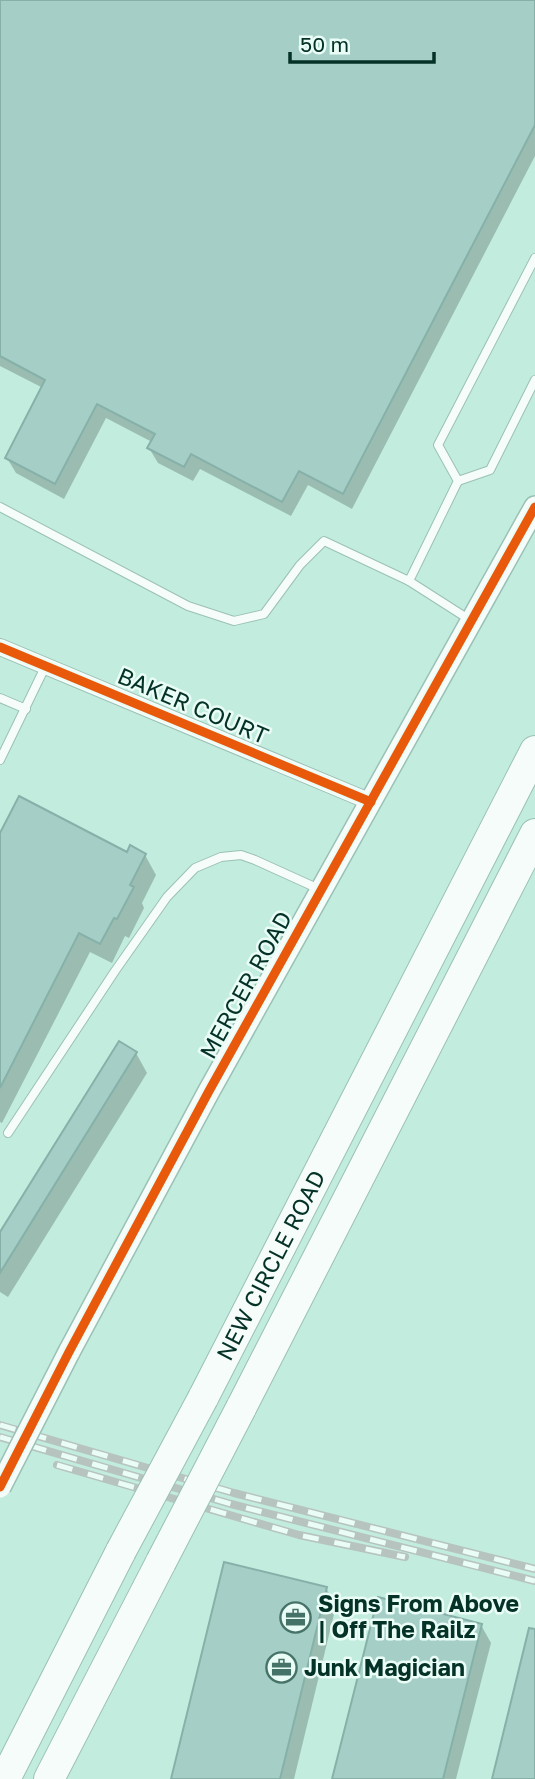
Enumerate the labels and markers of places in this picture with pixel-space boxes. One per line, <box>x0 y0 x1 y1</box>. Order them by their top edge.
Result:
place label: Signs From Above | Off The Railz <box>318 1589 519 1643</box>
office icon: Signs From Above | Off The Railz <box>278 1600 312 1634</box>
office icon: Junk Magician <box>264 1651 298 1685</box>
place label: Junk Magician <box>304 1653 465 1681</box>

